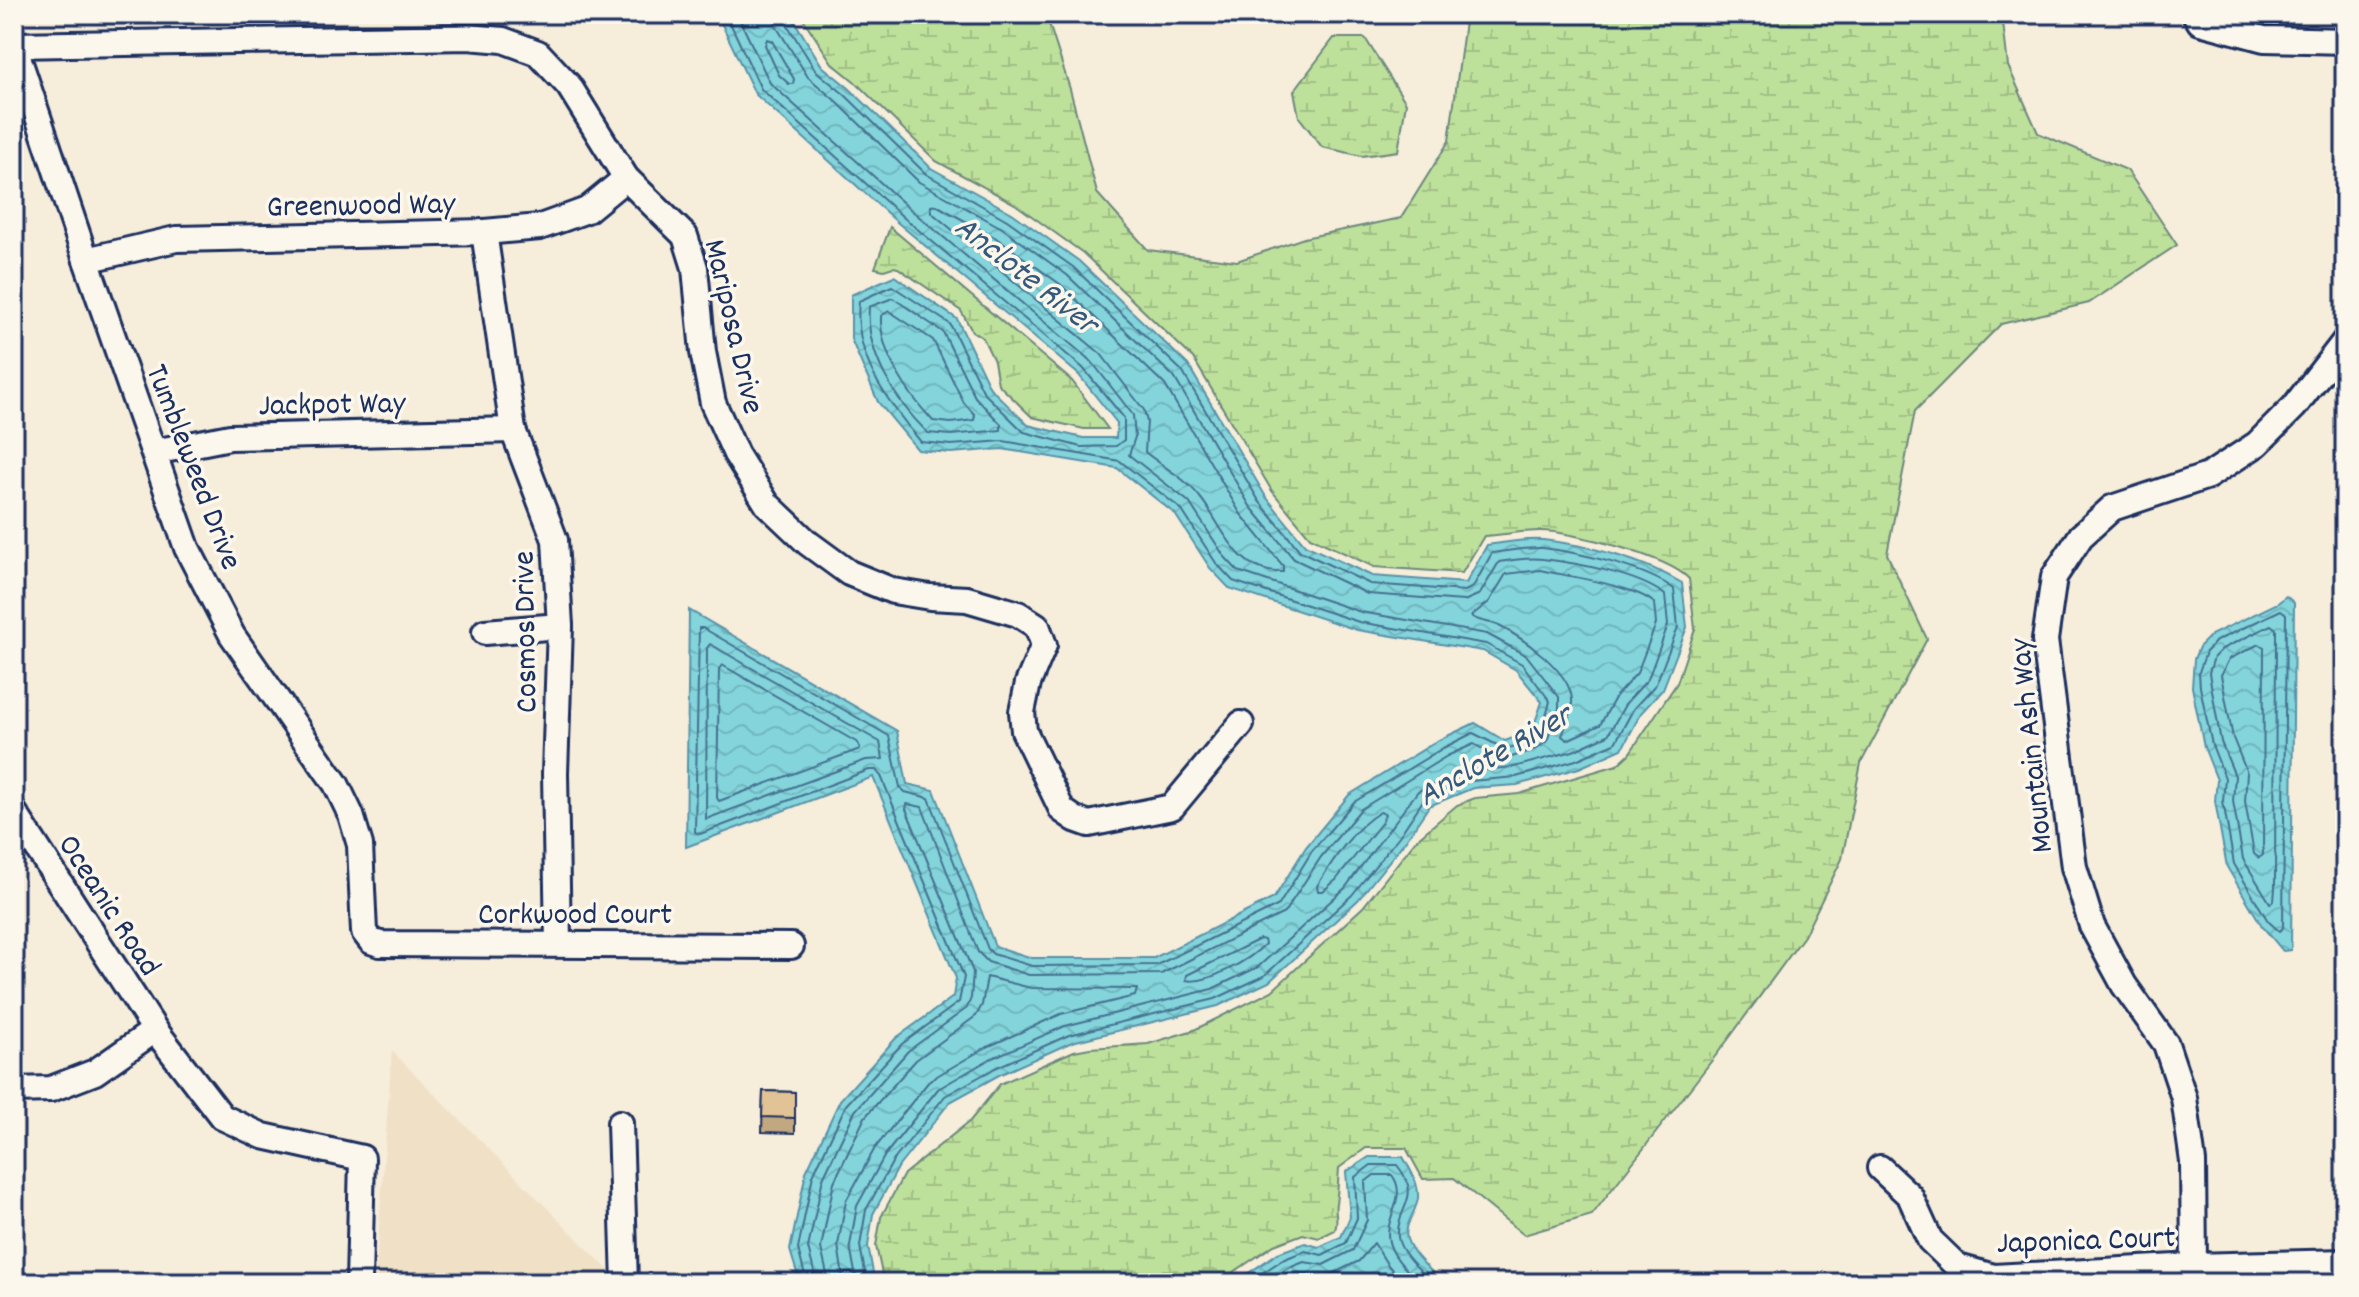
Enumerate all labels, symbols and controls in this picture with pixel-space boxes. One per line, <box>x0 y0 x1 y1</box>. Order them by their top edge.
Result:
street label: Greenwood Way <box>266 183 457 233</box>
water label: Anclote River <box>942 205 1110 351</box>
street label: Mariposa Drive <box>689 235 774 419</box>
street label: Tumbleweed Drive <box>131 358 252 577</box>
street label: Jackpot Way <box>258 383 407 431</box>
street label: Cosmos Drive <box>504 550 552 713</box>
street label: Mountain Ash Way <box>2000 635 2068 855</box>
water label: Anclote River <box>1409 692 1585 822</box>
street label: Oceanic Road <box>44 827 170 987</box>
street label: Corkwood Court <box>478 894 672 940</box>
street label: Japonica Court <box>1996 1217 2177 1269</box>

